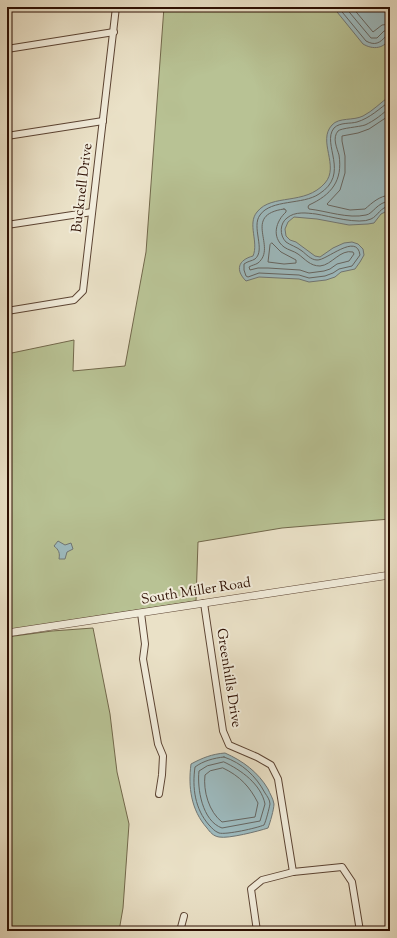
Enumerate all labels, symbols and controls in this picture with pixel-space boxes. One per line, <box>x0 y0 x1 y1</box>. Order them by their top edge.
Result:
street label: Bucknell Drive <box>68 142 98 234</box>
street label: South Miller Road <box>140 573 252 611</box>
street label: Greenhills Drive <box>210 627 246 729</box>

